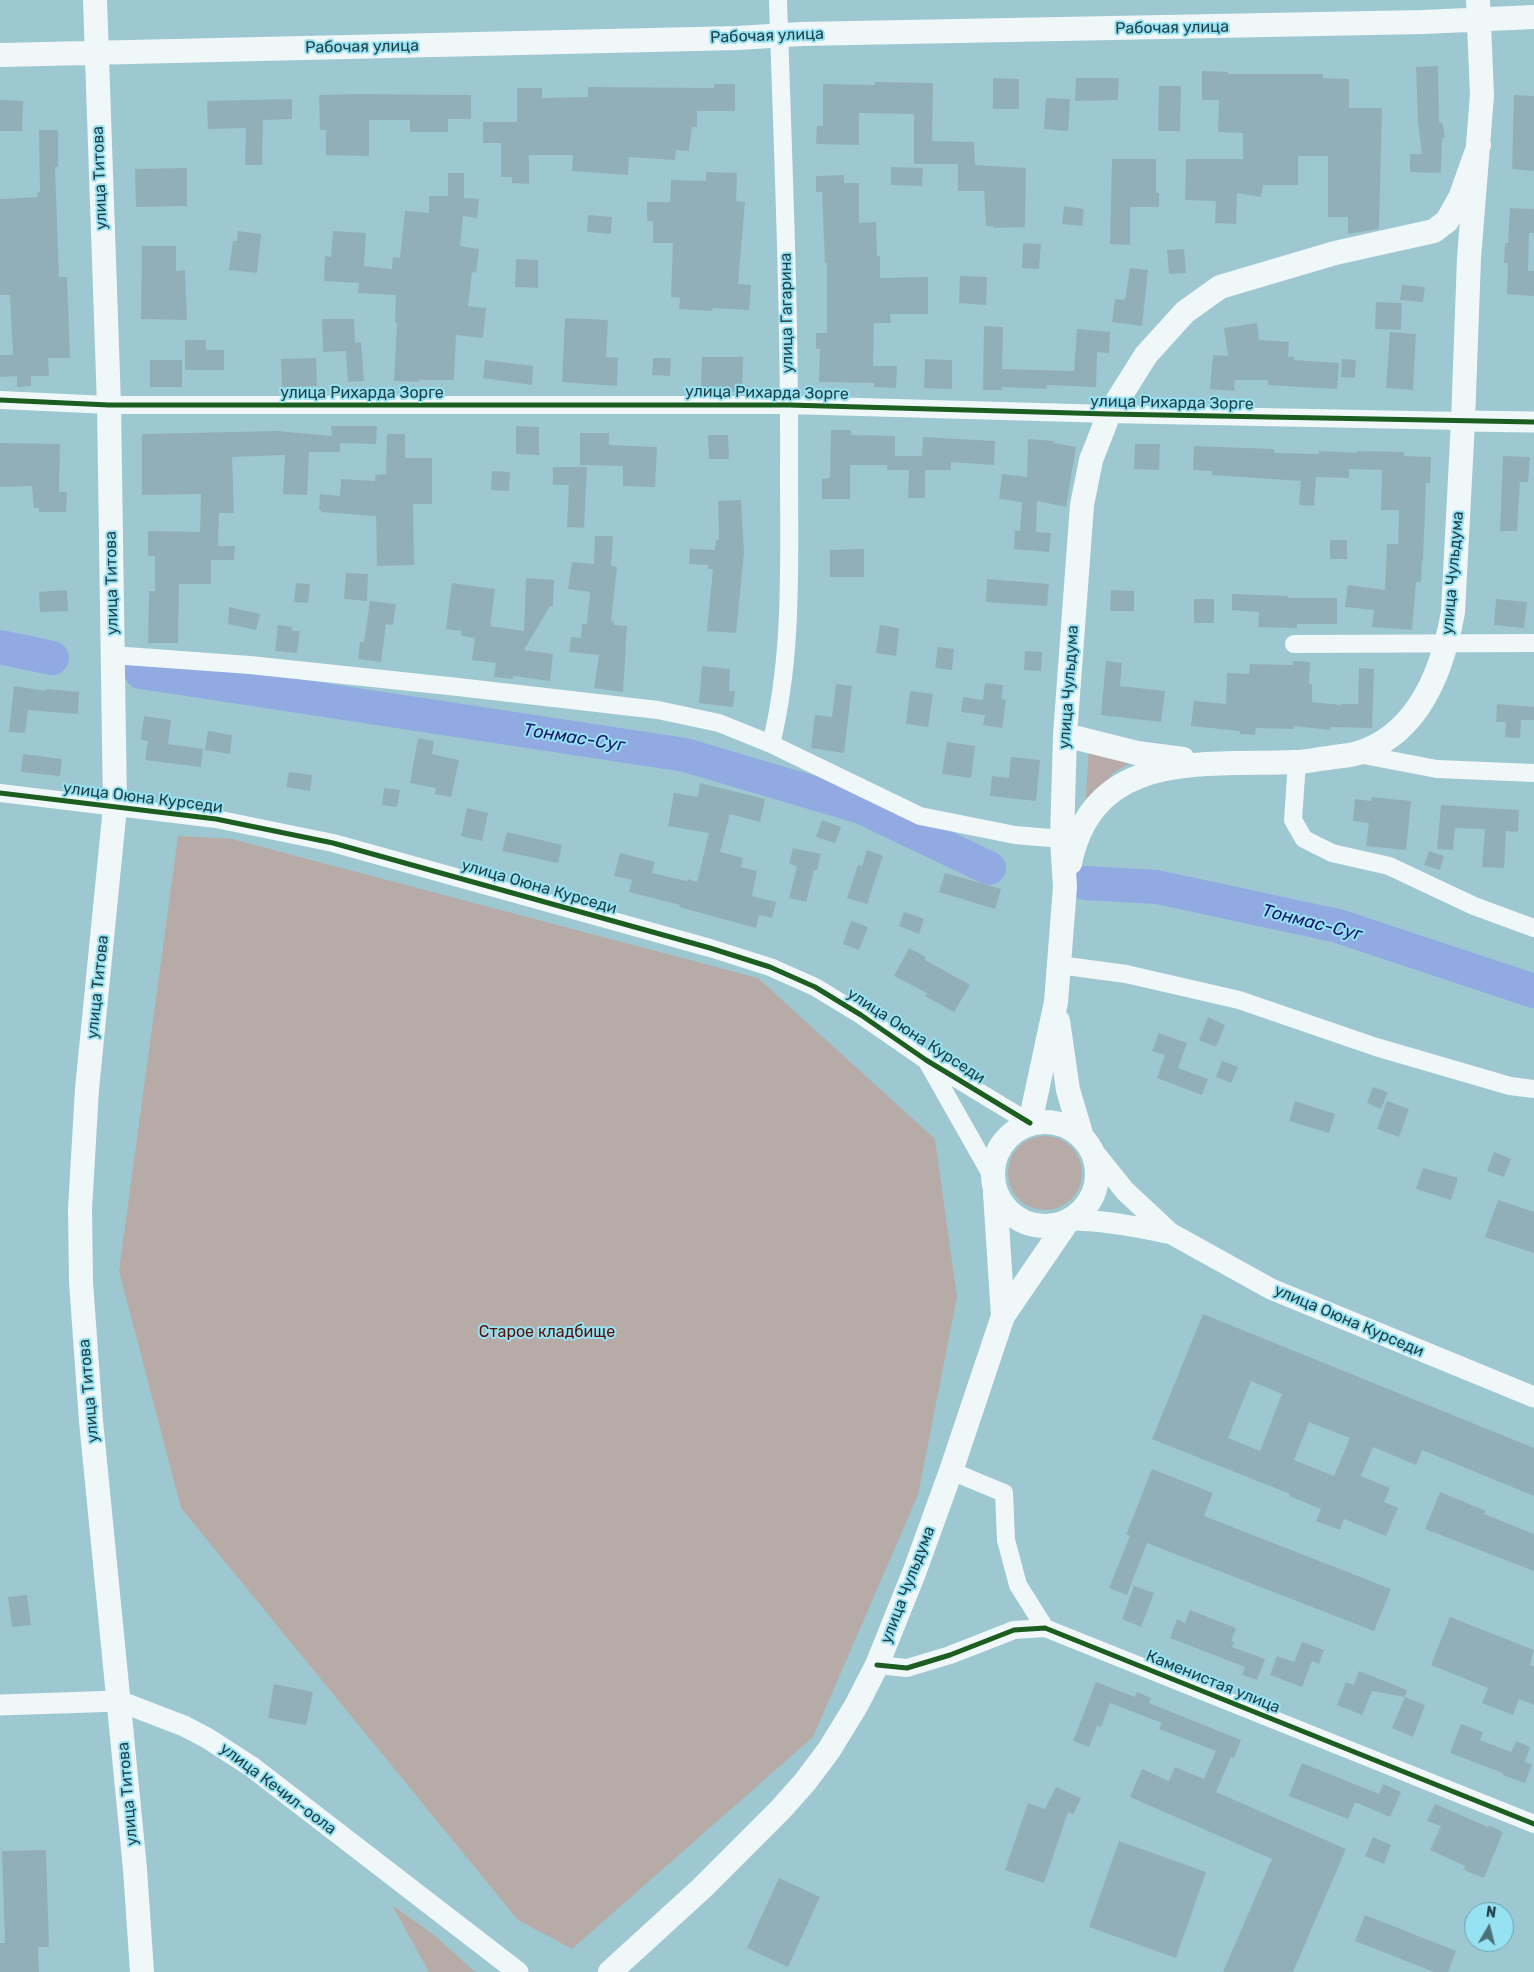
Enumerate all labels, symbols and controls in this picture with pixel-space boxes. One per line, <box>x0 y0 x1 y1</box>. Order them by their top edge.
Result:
street label: Рабочая улица <box>1115 17 1229 39</box>
street label: Рабочая улица <box>710 24 824 48</box>
street label: Рабочая улица <box>305 36 419 58</box>
street label: улица Титова <box>89 126 111 230</box>
street label: улица Гагарина <box>776 252 798 374</box>
street label: улица Рихарда Зорге <box>685 382 849 404</box>
street label: улица Рихарда Зорге <box>280 383 444 403</box>
street label: улица Рихарда Зорге <box>1090 392 1254 414</box>
street label: улица Чульдума <box>1438 510 1468 636</box>
street label: улица Титова <box>101 531 123 635</box>
street label: улица Чульдума <box>1055 624 1083 750</box>
water label: Тонмас-Суг <box>522 719 626 757</box>
street label: улица Оюна Курседи <box>62 779 224 817</box>
street label: улица Оюна Курседи <box>459 856 619 918</box>
water label: Тонмас-Суг <box>1260 900 1364 946</box>
street label: улица Титова <box>83 934 113 1040</box>
street label: улица Оюна Курседи <box>843 984 989 1088</box>
street label: улица Оюна Курседи <box>1271 1281 1427 1361</box>
park label: Старое кладбище <box>479 1322 615 1342</box>
street label: улица Титова <box>75 1338 103 1444</box>
street label: улица Чульдума <box>877 1524 939 1646</box>
street label: Каменистая улица <box>1143 1646 1283 1718</box>
street label: улица Кечил-оола <box>216 1739 340 1839</box>
street label: улица Титова <box>114 1741 142 1847</box>
north arrow <box>1464 1902 1514 1952</box>
text: N <box>1485 1904 1497 1922</box>

